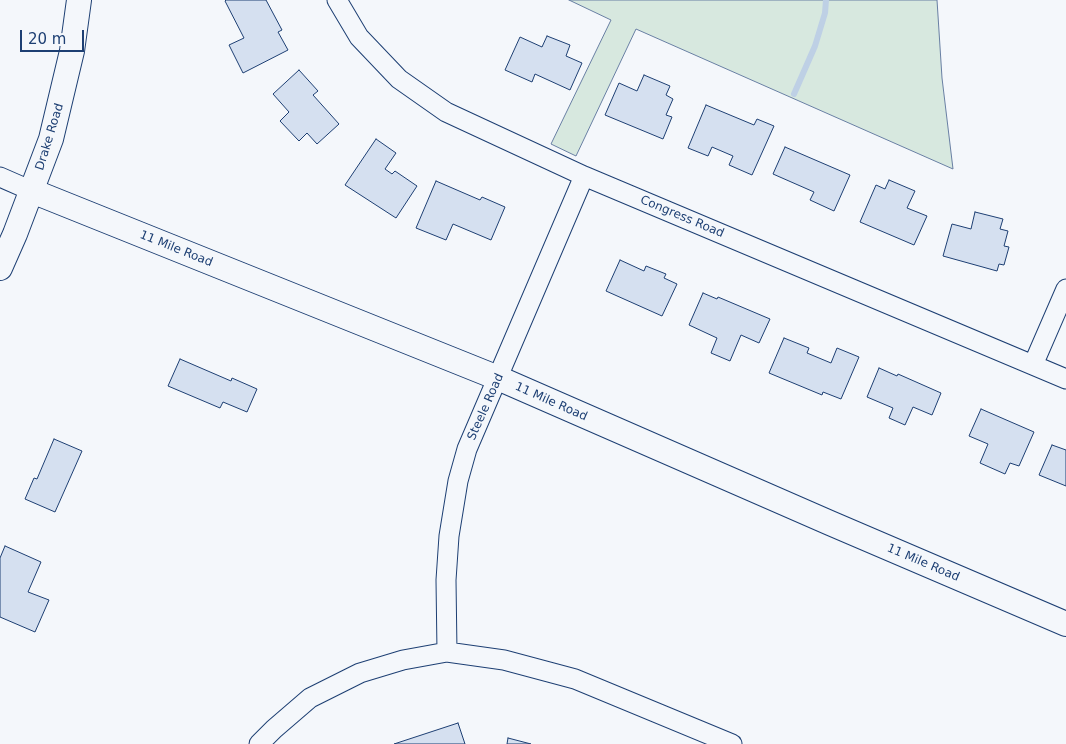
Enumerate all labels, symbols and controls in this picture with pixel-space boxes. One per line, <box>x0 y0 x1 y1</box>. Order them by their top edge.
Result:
scale bar <box>22 20 86 52</box>
text: 20 m <box>28 30 66 48</box>
street label: Drake Road <box>33 102 67 172</box>
street label: Congress Road <box>638 193 726 241</box>
street label: 11 Mile Road <box>137 228 215 270</box>
street label: Steele Road <box>465 371 507 443</box>
street label: 11 Mile Road <box>513 380 589 424</box>
street label: 11 Mile Road <box>885 541 961 585</box>

